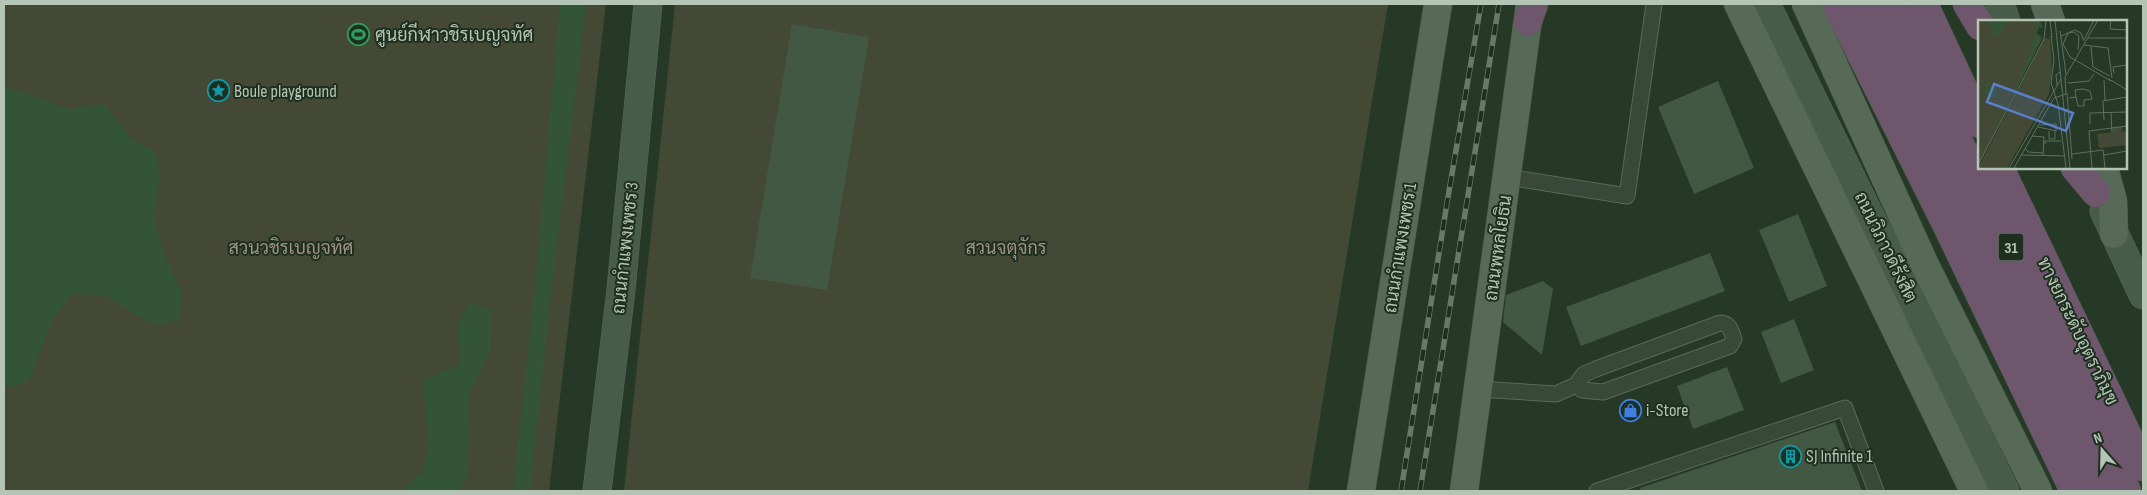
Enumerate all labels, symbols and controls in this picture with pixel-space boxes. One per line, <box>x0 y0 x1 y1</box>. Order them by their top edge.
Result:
inset map <box>1978 20 2127 169</box>
place label: ศูนย์กีฬาวชิรเบญจทัศ <box>375 22 533 48</box>
sports icon: ศูนย์กีฬาวชิรเบญจทัศ <box>347 23 371 47</box>
place icon: Boule playground <box>206 79 230 103</box>
place label: Boule playground <box>234 81 337 102</box>
street label: ถนนกำแพงเพชร 3 <box>608 181 643 315</box>
street label: ถนนกำแพงเพชร 1 <box>1380 181 1421 315</box>
street label: ถนนวิภาวดีรังสิต <box>1850 187 1924 306</box>
street label: ถนนพหลโยธิน <box>1478 193 1516 302</box>
road number: 31 <box>1998 233 2024 260</box>
park label: สวนวชิรเบญจทัศ <box>229 237 353 259</box>
park label: สวนจตุจักร <box>965 237 1047 260</box>
street label: ทางยกระดับอุตราภิมุข <box>2032 253 2123 409</box>
shop icon: i-Store <box>1618 398 1642 422</box>
place label: i-Store <box>1646 400 1688 421</box>
north arrow <box>2077 425 2127 475</box>
text: N <box>2091 429 2104 448</box>
building icon: SJ Infinite 1 <box>1778 444 1802 468</box>
place label: SJ Infinite 1 <box>1806 446 1873 467</box>

